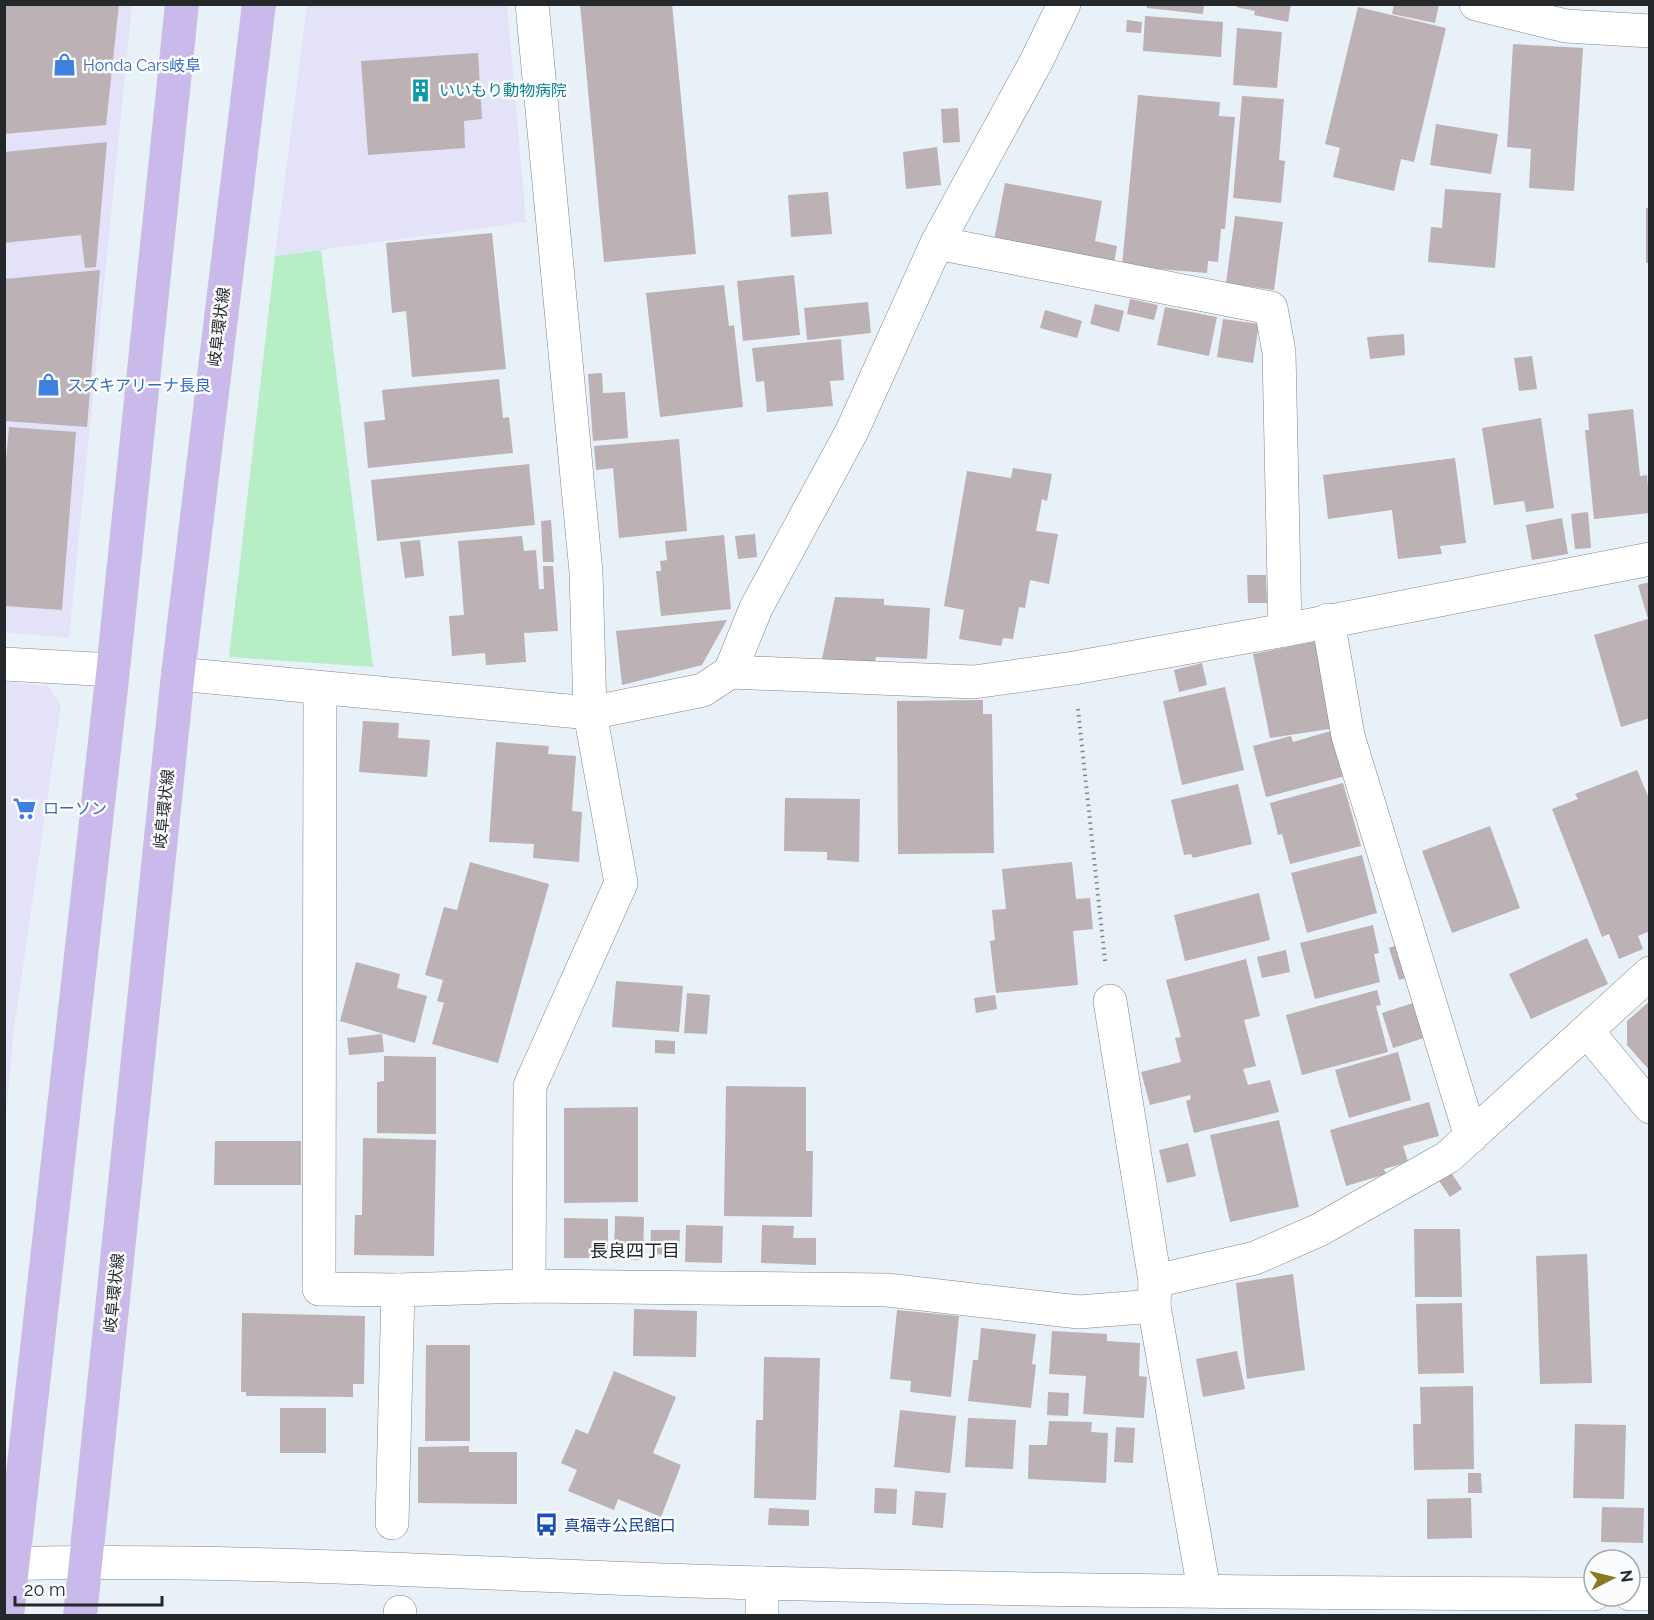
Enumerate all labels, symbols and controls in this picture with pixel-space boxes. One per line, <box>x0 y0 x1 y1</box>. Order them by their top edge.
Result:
shop icon: Honda Cars岐阜 <box>52 52 78 78</box>
place label: Honda Cars岐阜 <box>83 56 201 75</box>
building icon: いいもり動物病院 <box>408 77 434 103</box>
place label: いいもり動物病院 <box>439 81 567 100</box>
street label: 岐阜環状線 <box>205 286 233 368</box>
shop icon: スズキアリーナ長良 <box>36 372 62 398</box>
place label: スズキアリーナ長良 <box>67 376 211 395</box>
street label: 岐阜環状線 <box>150 768 178 850</box>
supermarket icon: ローソン <box>12 795 38 821</box>
place label: ローソン <box>43 799 107 818</box>
district label: 長良四丁目 <box>590 1240 680 1261</box>
street label: 岐阜環状線 <box>100 1252 128 1334</box>
bus stop icon: 真福寺公民館口 <box>533 1512 559 1538</box>
place label: 真福寺公民館口 <box>564 1516 676 1535</box>
north arrow <box>1582 1548 1642 1608</box>
scale bar <box>15 1569 162 1607</box>
text: N <box>1616 1569 1637 1583</box>
text: 20 m <box>24 1579 66 1600</box>

